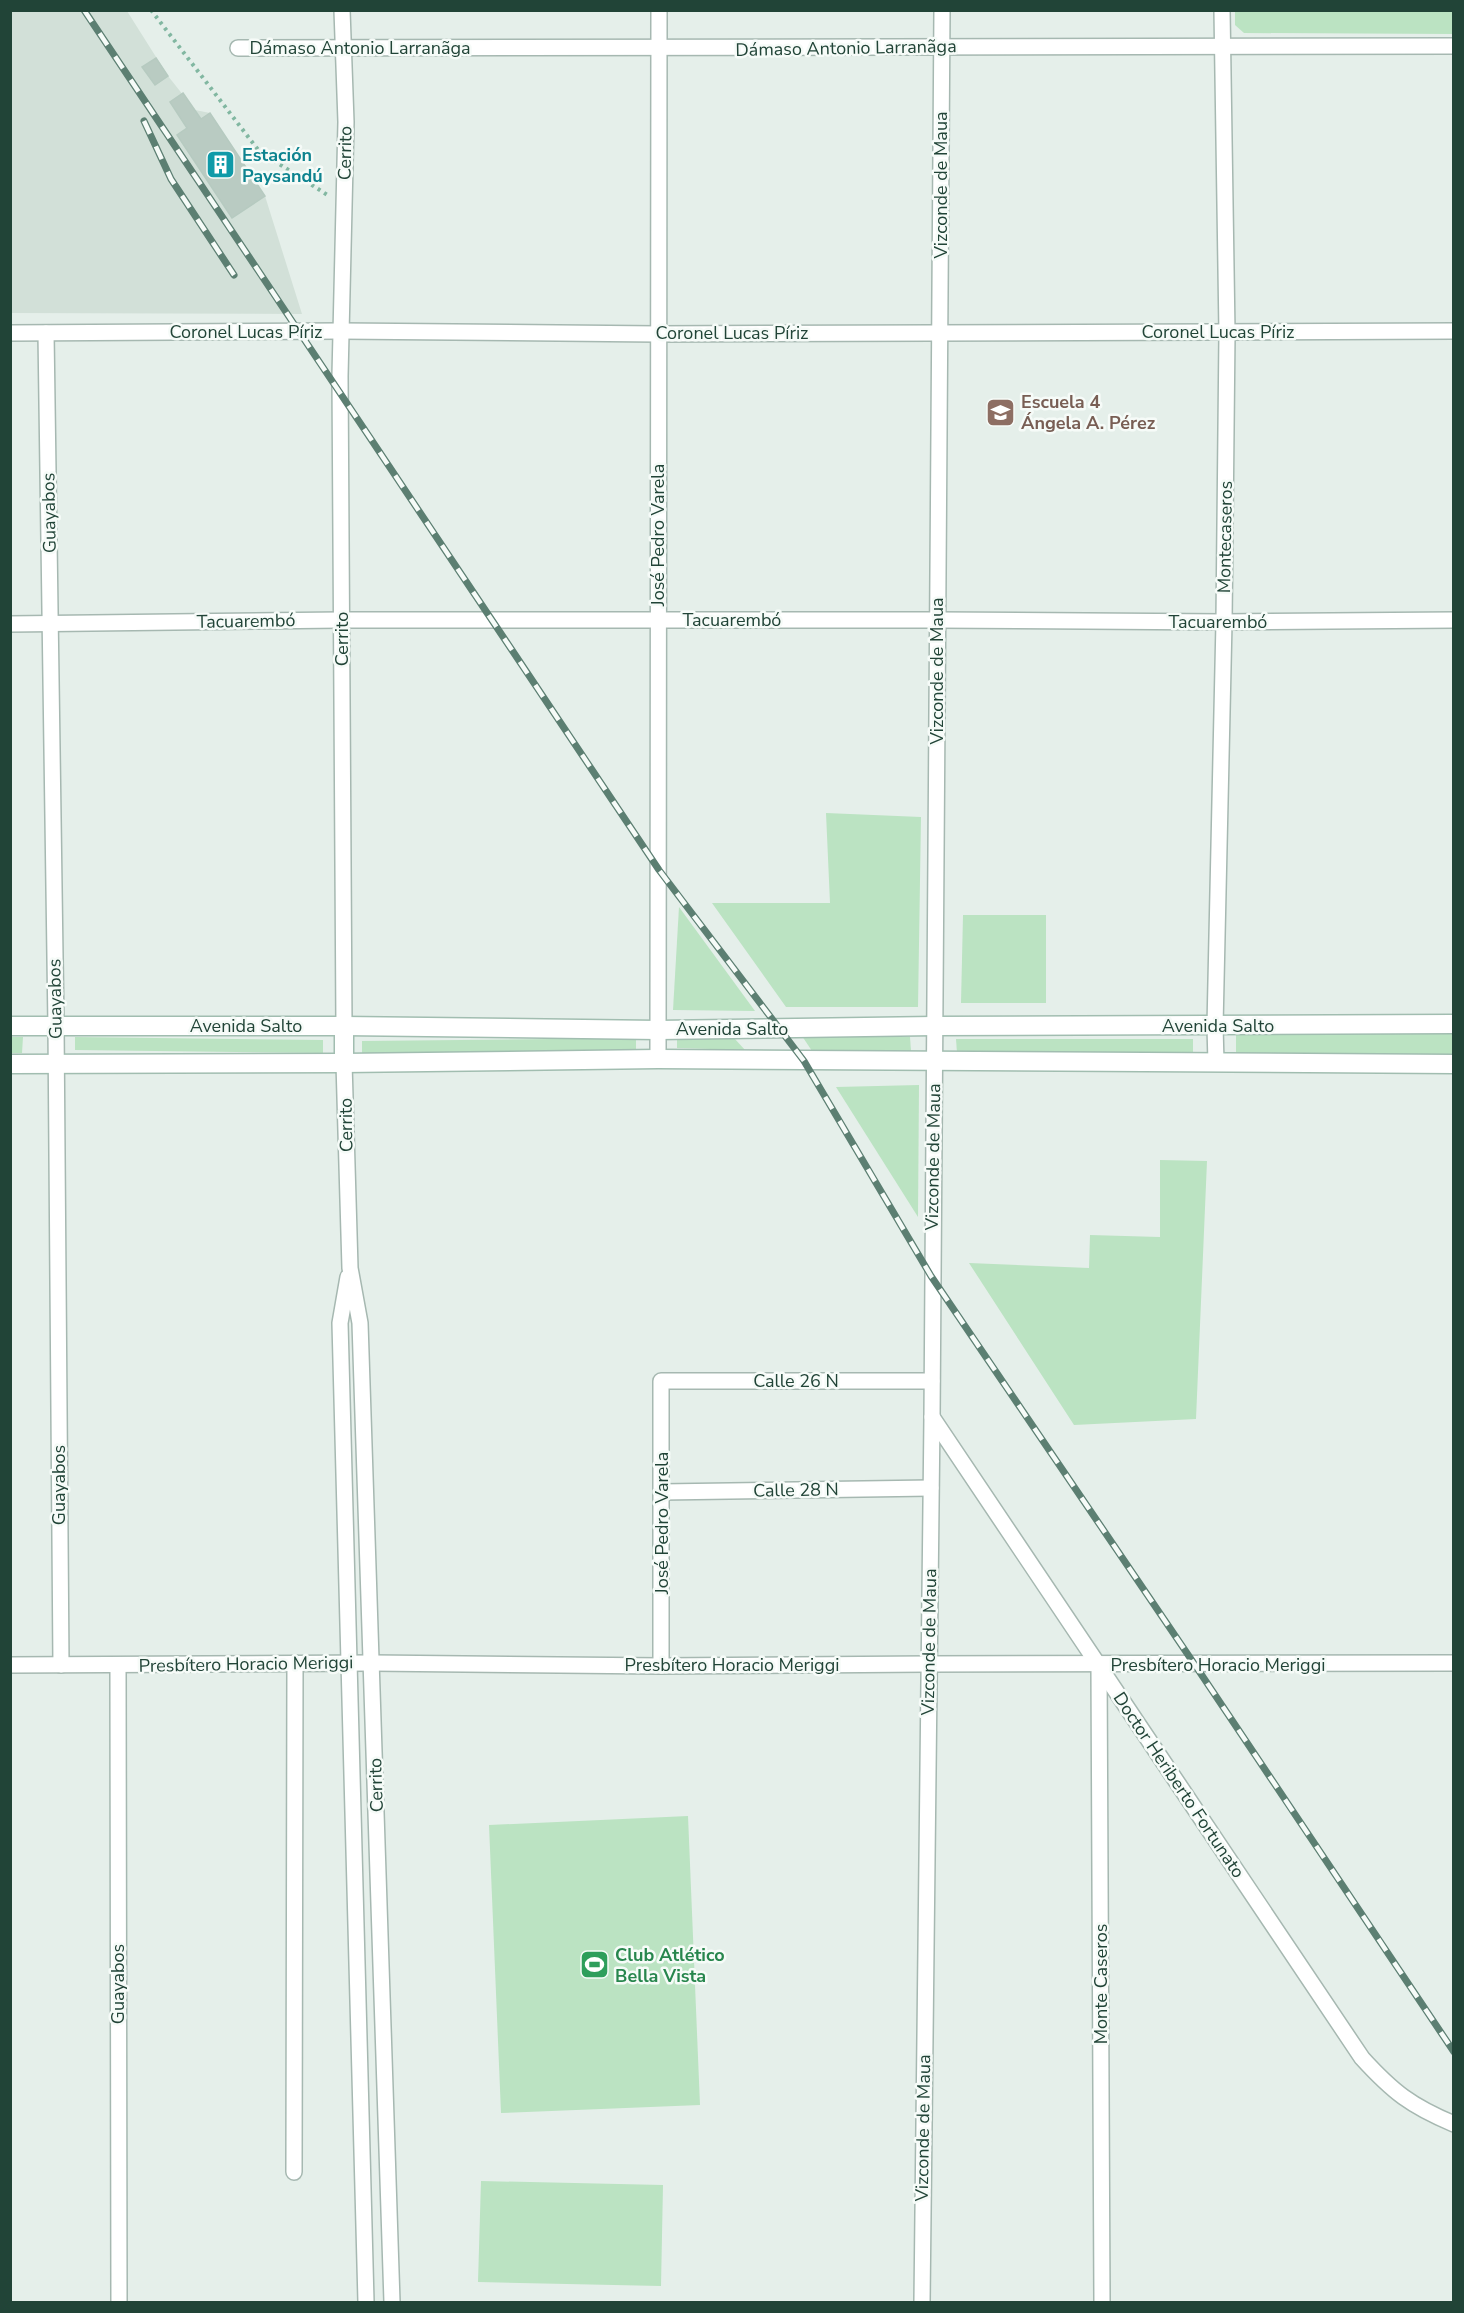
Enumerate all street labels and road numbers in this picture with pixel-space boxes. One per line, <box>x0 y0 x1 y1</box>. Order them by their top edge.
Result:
street label: Dámaso Antonio Larranãga <box>735 34 957 62</box>
street label: Dámaso Antonio Larranãga <box>249 36 471 60</box>
street label: Vizconde de Maua <box>929 111 953 260</box>
street label: Cerrito <box>333 126 357 180</box>
street label: Coronel Lucas Píriz <box>170 320 322 344</box>
street label: Coronel Lucas Píriz <box>1142 320 1294 344</box>
street label: Coronel Lucas Píriz <box>656 321 808 345</box>
street label: José Pedro Varela <box>646 464 670 607</box>
street label: Guayabos <box>36 473 62 553</box>
street label: Montecaseros <box>1212 481 1238 593</box>
street label: Vizconde de Maua <box>925 597 949 746</box>
street label: Tacuarembó <box>196 608 296 634</box>
street label: Tacuarembó <box>683 608 781 632</box>
street label: Tacuarembó <box>1169 610 1267 634</box>
street label: Cerrito <box>330 612 354 666</box>
street label: Guayabos <box>42 959 68 1039</box>
street label: Avenida Salto <box>190 1014 302 1038</box>
street label: Avenida Salto <box>1162 1014 1274 1038</box>
street label: Avenida Salto <box>676 1017 788 1041</box>
street label: Vizconde de Maua <box>920 1083 946 1232</box>
street label: Cerrito <box>334 1098 358 1152</box>
street label: Calle 26 N <box>753 1369 839 1393</box>
street label: Guayabos <box>47 1445 71 1525</box>
street label: José Pedro Varela <box>650 1452 674 1595</box>
street label: Calle 28 N <box>753 1477 839 1503</box>
street label: Vizconde de Maua <box>916 1568 942 1717</box>
street label: Presbítero Horacio Meriggi <box>138 1650 354 1678</box>
street label: Presbítero Horacio Meriggi <box>625 1653 839 1677</box>
street label: Presbítero Horacio Meriggi <box>1111 1653 1325 1677</box>
street label: Doctor Heriberto Fortunato <box>1108 1687 1250 1883</box>
street label: Cerrito <box>363 1757 389 1813</box>
street label: Monte Caseros <box>1089 1924 1113 2044</box>
street label: Guayabos <box>106 1944 130 2024</box>
street label: Vizconde de Maua <box>910 2054 936 2203</box>

